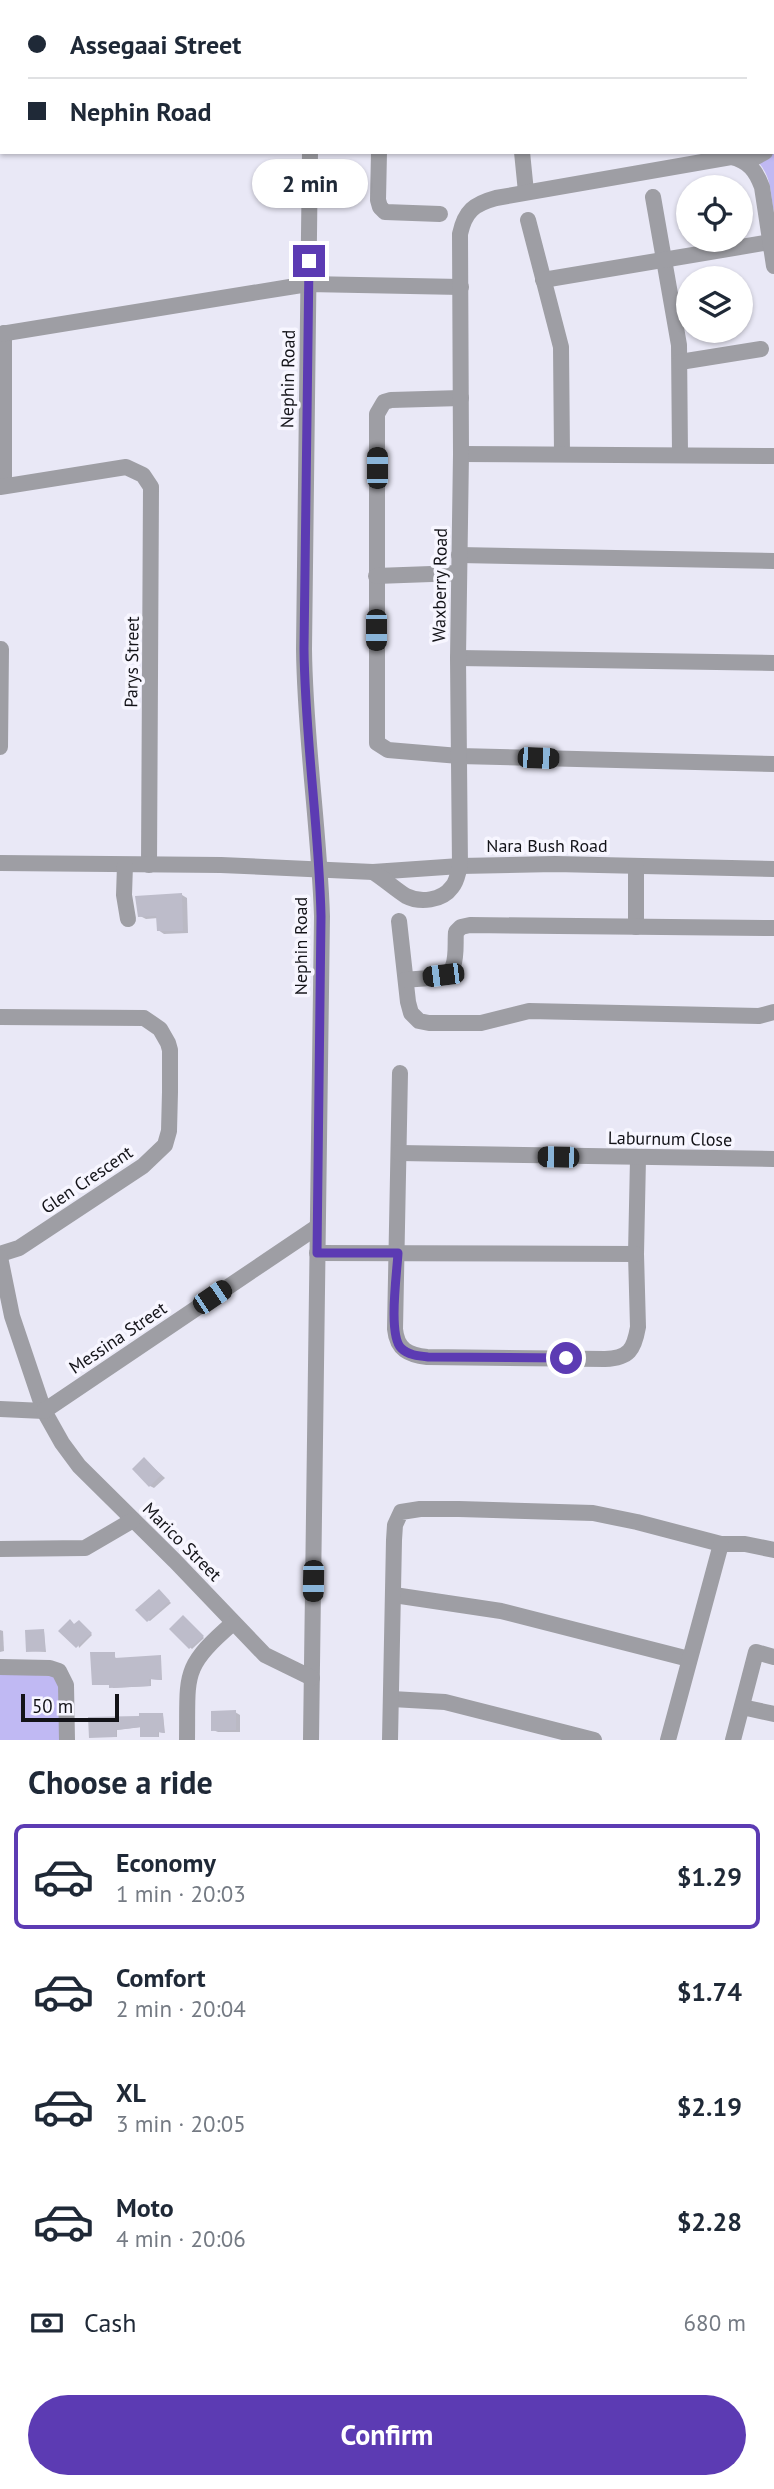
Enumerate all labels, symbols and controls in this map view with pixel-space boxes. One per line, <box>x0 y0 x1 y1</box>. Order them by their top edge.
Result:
text: Assegaai Street <box>70 28 241 61</box>
text: Nephin Road <box>70 95 212 128</box>
callout: 2 min <box>251 160 367 208</box>
text: 2 min <box>282 169 338 198</box>
map controls <box>676 175 753 343</box>
button: locate <box>676 175 753 252</box>
route end <box>293 245 325 277</box>
button: layers <box>676 266 753 343</box>
street label: Nephin Road <box>275 330 300 428</box>
car <box>367 447 388 489</box>
street label: Waxberry Road <box>427 528 452 642</box>
car <box>366 609 387 651</box>
street label: Parys Street <box>119 616 144 708</box>
car <box>517 747 560 769</box>
street label: Nara Bush Road <box>486 834 608 857</box>
street label: Nephin Road <box>289 897 312 995</box>
car <box>421 962 466 988</box>
street label: Laburnum Close <box>608 1126 732 1151</box>
street label: Glen Crescent <box>36 1141 137 1219</box>
car <box>537 1146 580 1168</box>
car <box>189 1277 236 1317</box>
street label: Messina Street <box>64 1296 171 1379</box>
route start <box>550 1342 582 1374</box>
street label: Marico Street <box>138 1497 227 1586</box>
car <box>303 1560 324 1602</box>
scale bar <box>21 1691 119 1723</box>
text: 50 m <box>32 1694 73 1718</box>
text: Choose a ride <box>28 1761 213 1803</box>
icon: car <box>32 1845 95 1908</box>
text: Economy <box>116 1846 216 1879</box>
text: $1.29 <box>677 1860 742 1893</box>
text: 1 min · 20:03 <box>116 1879 246 1908</box>
icon: car <box>32 1960 95 2023</box>
text: Comfort <box>116 1961 206 1994</box>
text: $1.74 <box>677 1975 742 2008</box>
text: 2 min · 20:04 <box>116 1994 246 2023</box>
icon: car <box>32 2075 95 2138</box>
text: XL <box>116 2076 146 2109</box>
text: $2.19 <box>677 2090 742 2123</box>
text: 3 min · 20:05 <box>116 2109 246 2138</box>
icon: car <box>32 2190 95 2253</box>
text: Moto <box>116 2191 174 2224</box>
text: $2.28 <box>677 2205 742 2238</box>
text: 4 min · 20:06 <box>116 2224 246 2253</box>
icon: cash <box>28 2304 66 2342</box>
text: Cash <box>84 2306 136 2339</box>
text: 680 m <box>684 2308 746 2337</box>
button: Confirm <box>28 2395 746 2475</box>

